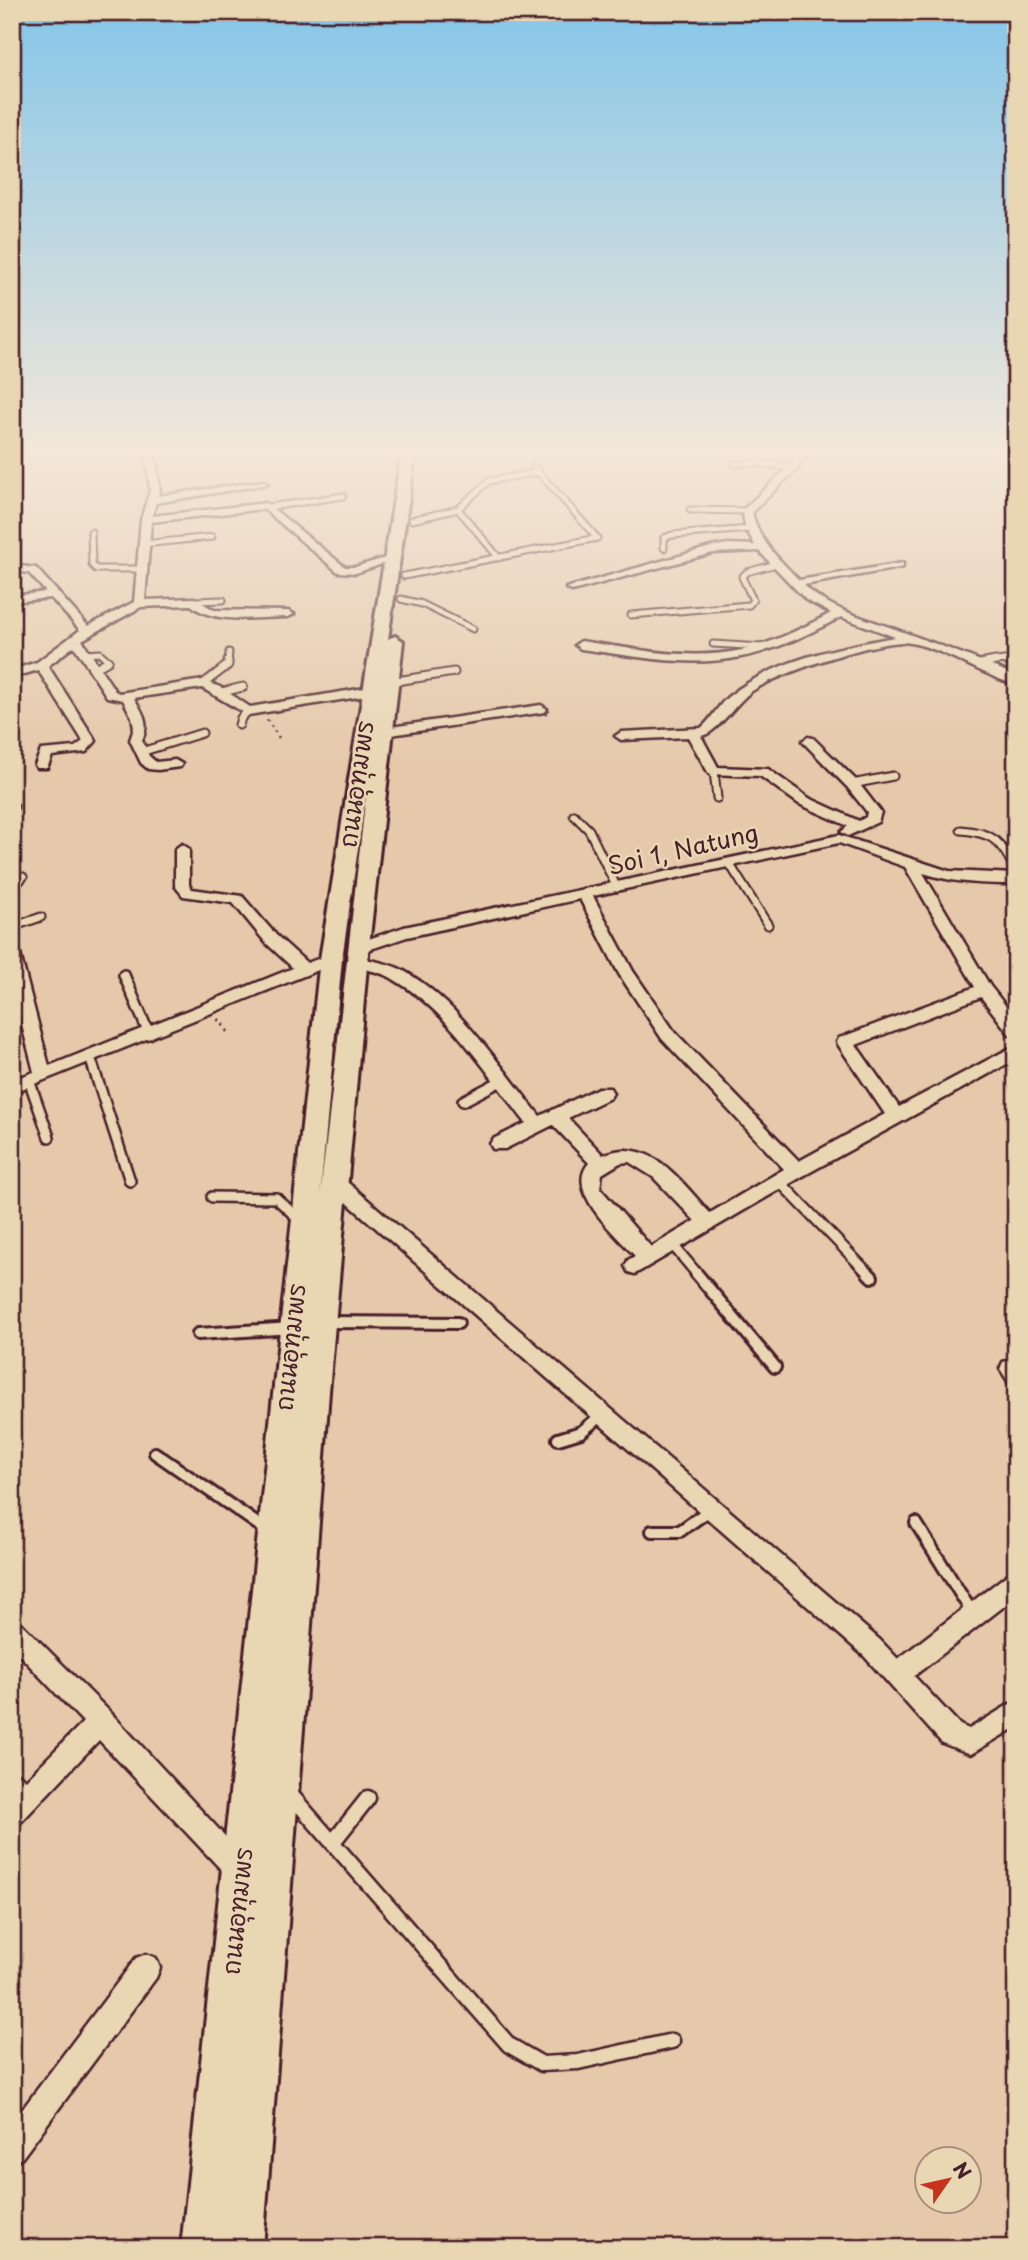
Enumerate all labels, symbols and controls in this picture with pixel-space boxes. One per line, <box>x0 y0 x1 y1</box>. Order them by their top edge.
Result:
street label: ถนนอุทุมพร <box>328 718 384 850</box>
street label: Soi 1, Natung <box>604 813 761 883</box>
street label: ถนนอุทุมพร <box>264 1281 316 1412</box>
street label: ถนนอุทุมพร <box>211 1845 263 1976</box>
north arrow <box>912 2144 982 2214</box>
text: N <box>947 2156 979 2184</box>

